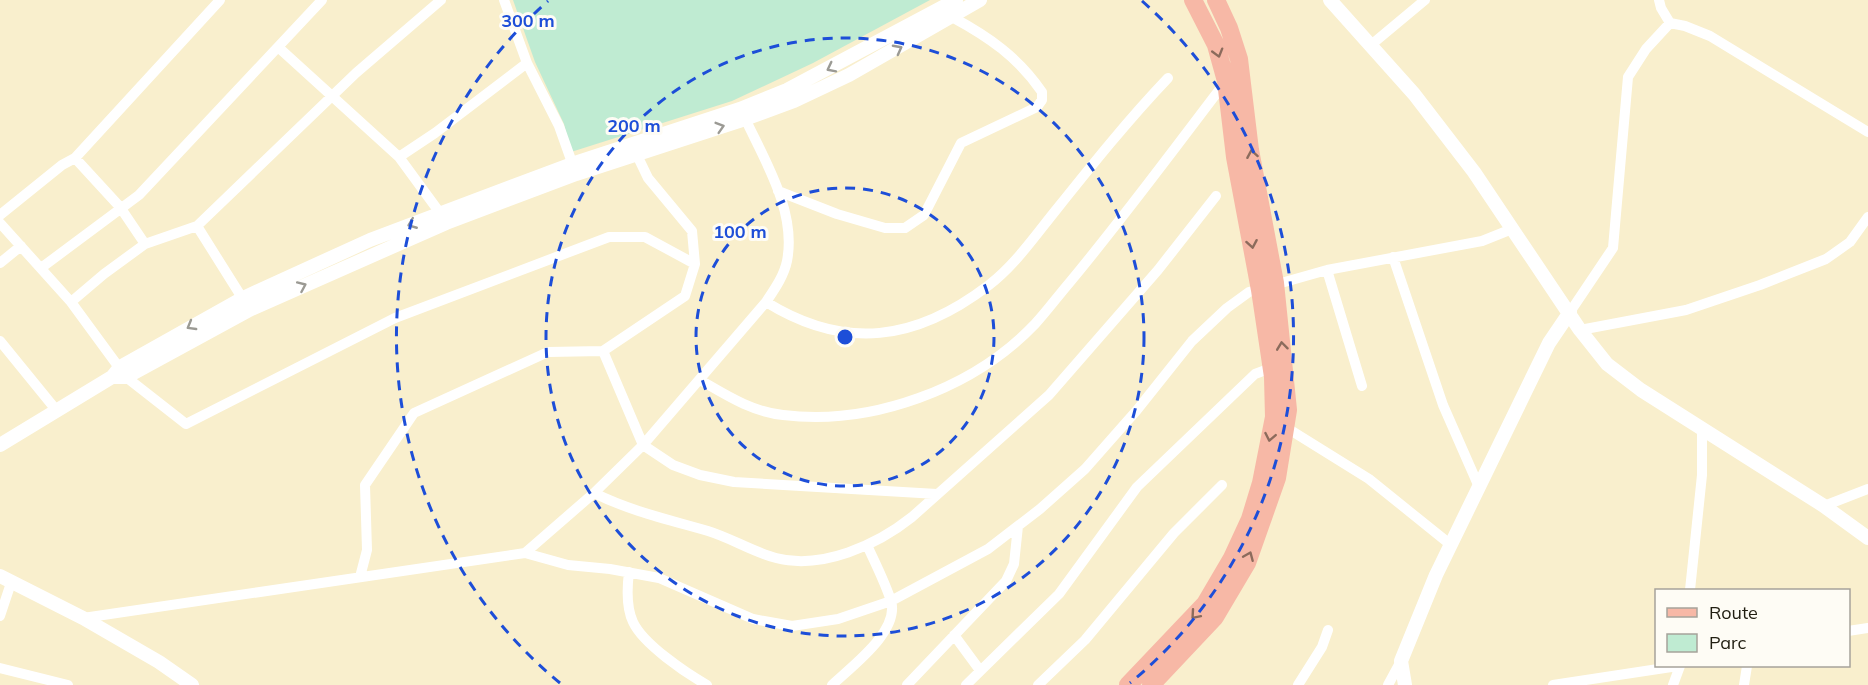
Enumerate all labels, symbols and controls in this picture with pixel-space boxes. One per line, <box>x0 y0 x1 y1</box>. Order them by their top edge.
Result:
text: 300 m <box>501 9 555 32</box>
one-way arrow <box>891 45 902 56</box>
one-way arrow <box>1211 47 1223 58</box>
one-way arrow <box>826 61 837 73</box>
text: 200 m <box>607 114 661 137</box>
one-way arrow <box>714 122 725 134</box>
one-way arrow <box>1246 149 1258 159</box>
one-way arrow <box>408 217 419 229</box>
text: 100 m <box>713 220 767 243</box>
one-way arrow <box>1246 240 1258 249</box>
one-way arrow <box>296 282 307 294</box>
one-way arrow <box>187 319 197 331</box>
centre of rings <box>835 327 855 347</box>
one-way arrow <box>1277 342 1289 351</box>
one-way arrow <box>1264 432 1277 442</box>
one-way arrow <box>1242 551 1254 562</box>
legend <box>1655 589 1850 667</box>
text: Route <box>1709 601 1758 624</box>
one-way arrow <box>1191 608 1202 619</box>
text: Parc <box>1709 631 1747 654</box>

